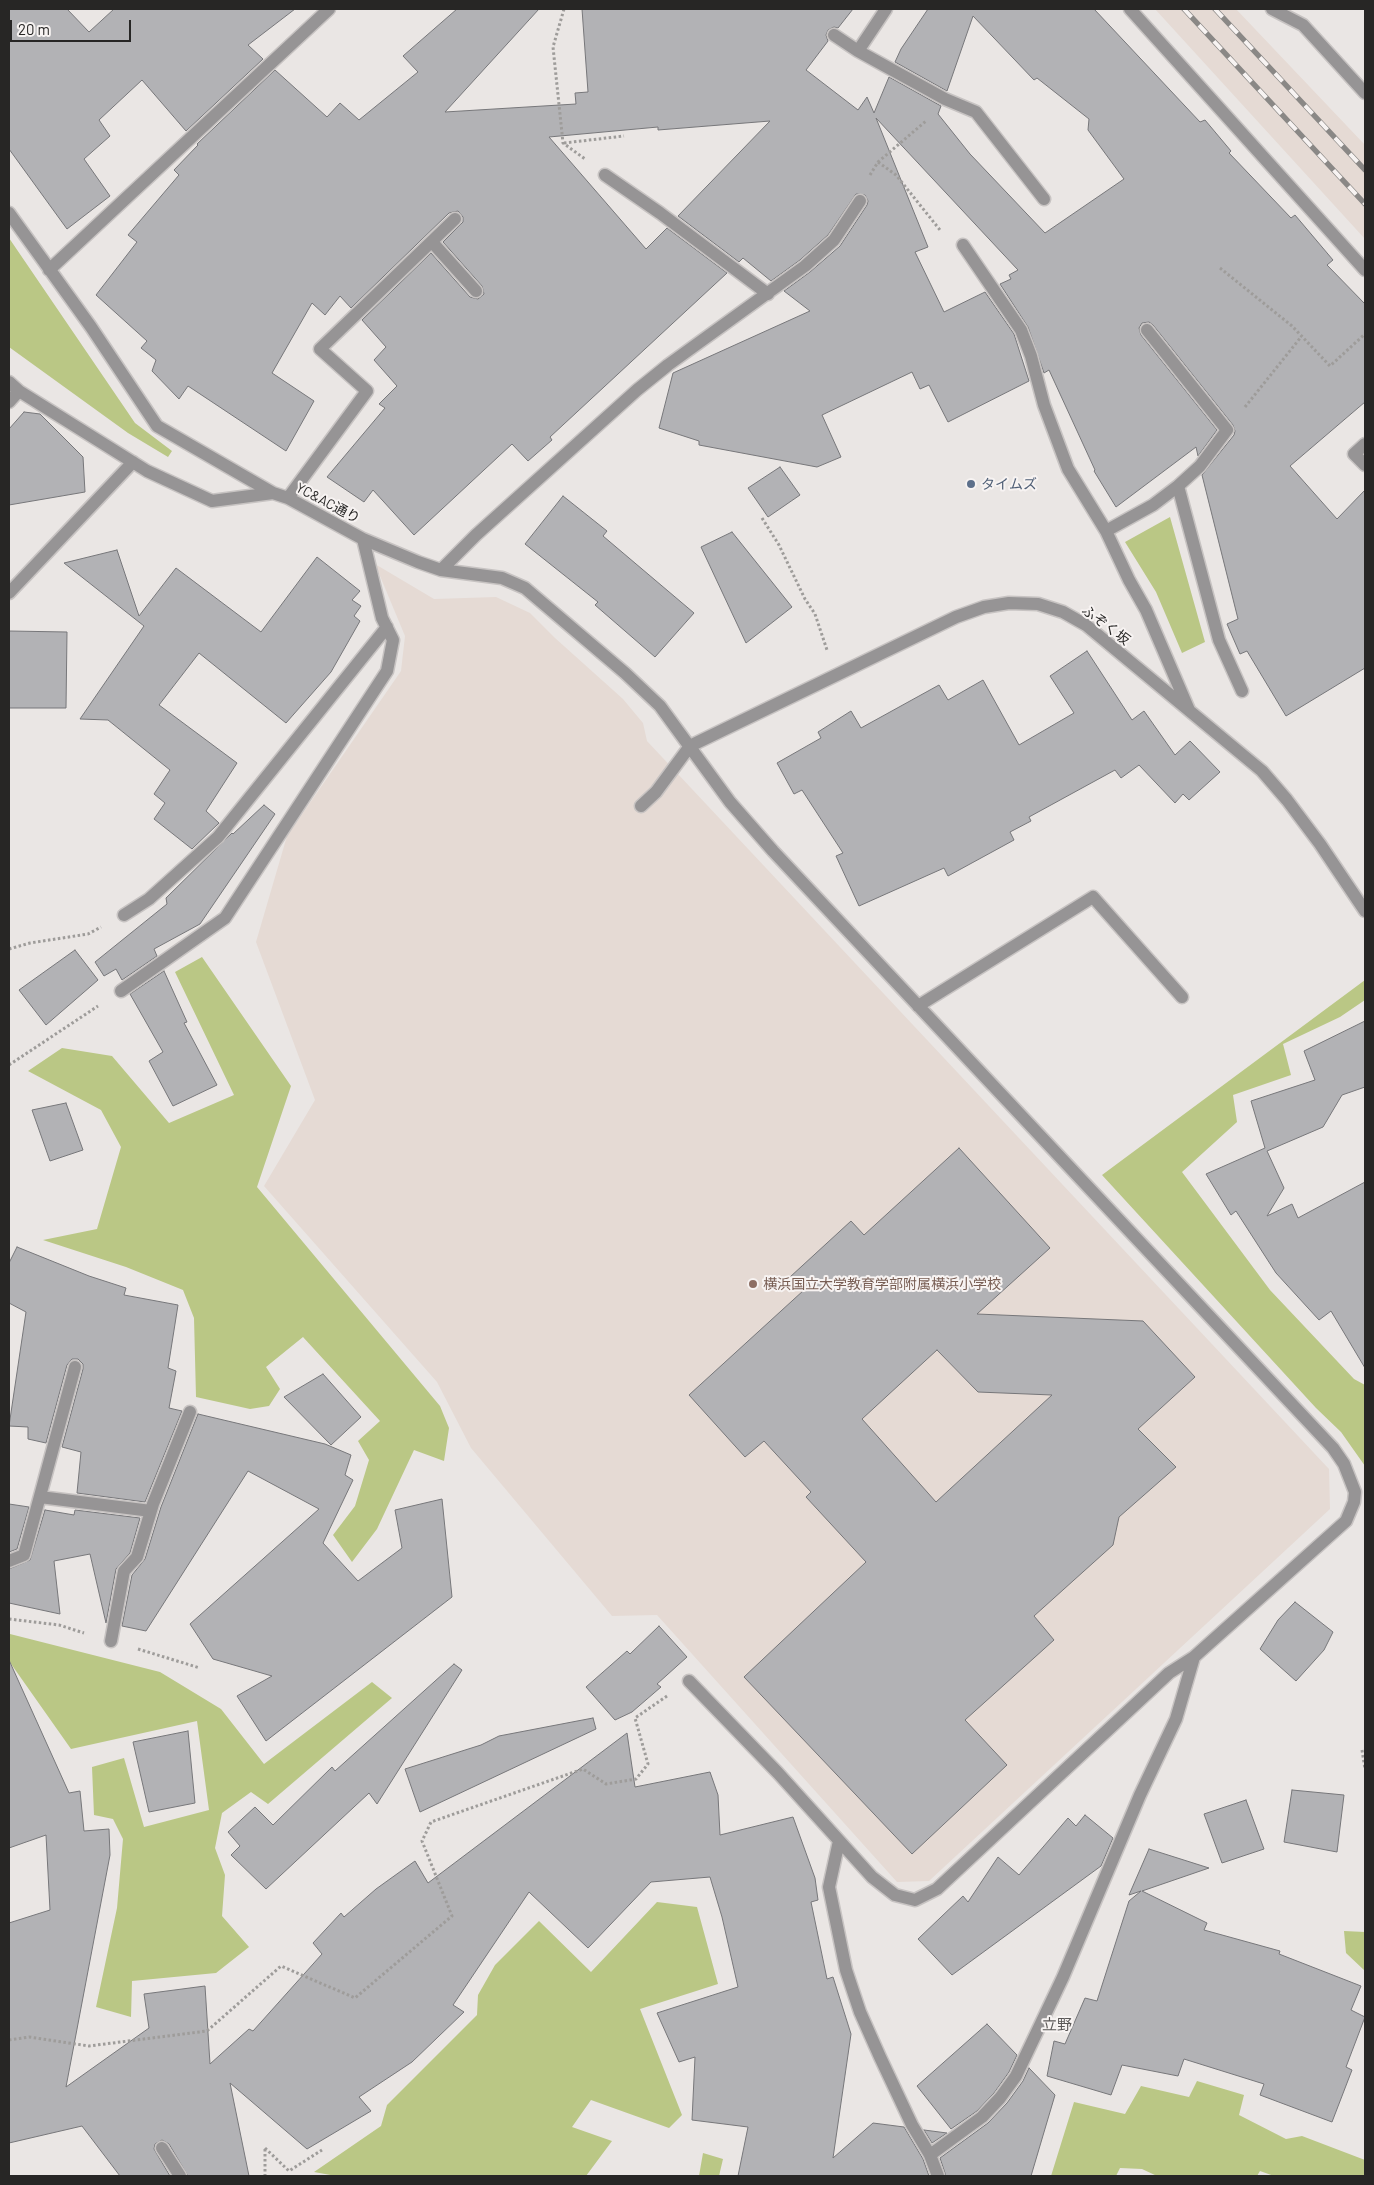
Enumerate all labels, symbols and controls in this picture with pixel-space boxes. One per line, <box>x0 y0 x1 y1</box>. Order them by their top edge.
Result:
scale bar <box>12 10 134 42</box>
text: 20 m <box>18 20 50 38</box>
place label: タイムズ <box>981 476 1037 492</box>
marker: タイムズ <box>965 478 977 490</box>
street label: YC&AC通り <box>293 479 363 527</box>
street label: ふぞく坂 <box>1079 601 1133 649</box>
place label: 横浜国立大学教育学部附属横浜小学校 <box>763 1276 1001 1292</box>
marker: 横浜国立大学教育学部附属横浜小学校 <box>747 1278 759 1290</box>
district label: 立野 <box>1042 2016 1072 2034</box>

